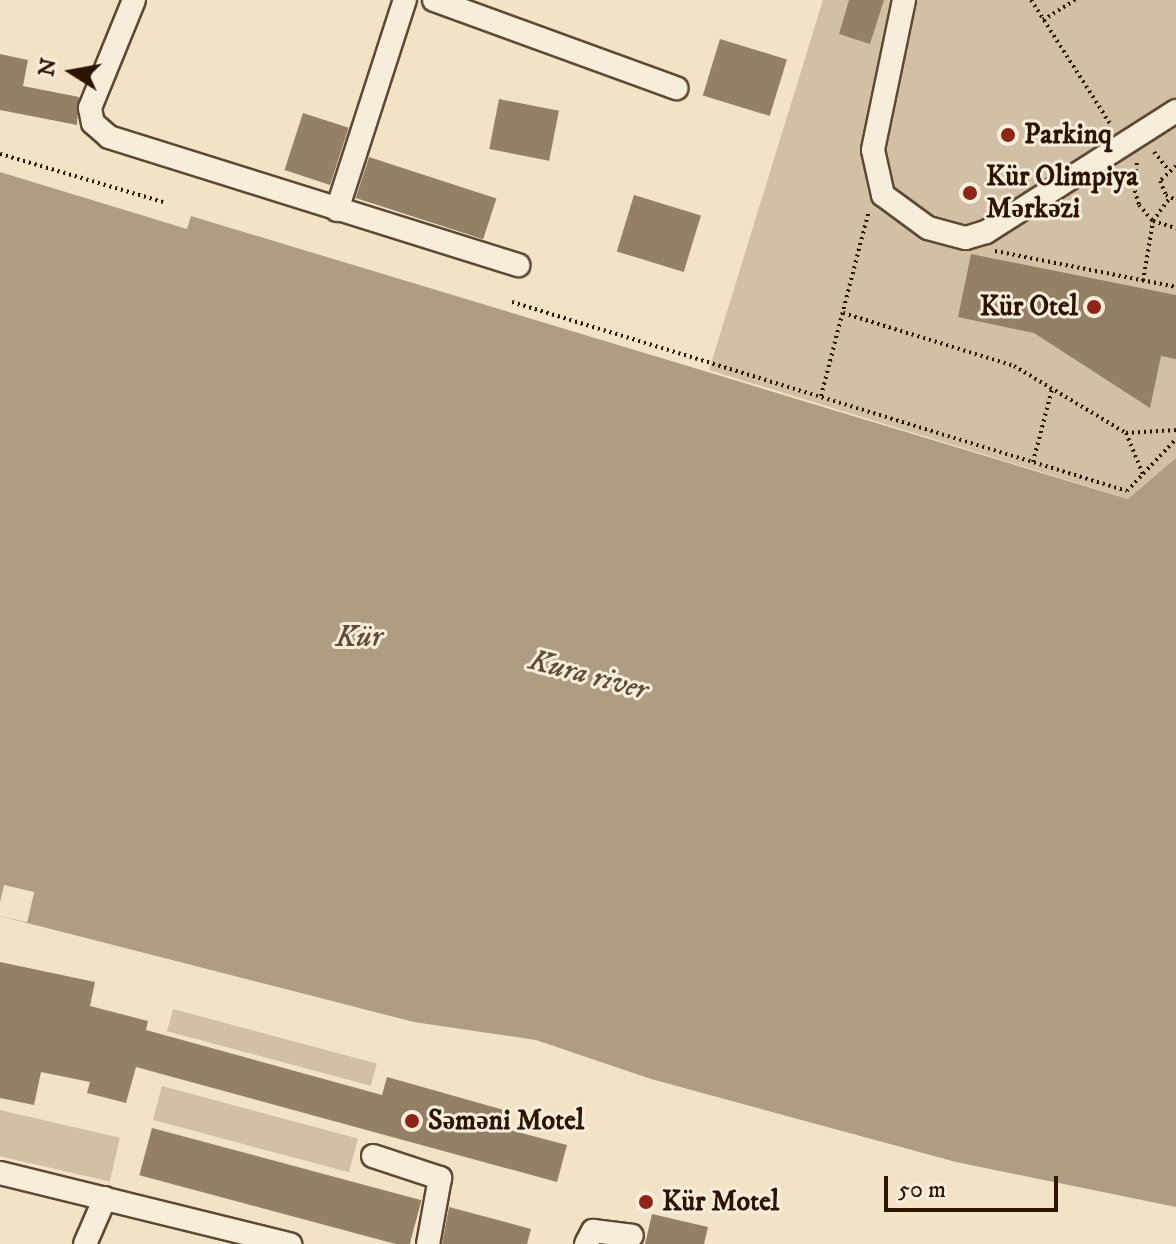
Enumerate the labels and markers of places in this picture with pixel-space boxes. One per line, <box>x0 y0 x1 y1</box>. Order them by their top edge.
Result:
place label: Parkinq <box>1024 118 1112 152</box>
marker: Parkinq <box>999 126 1017 144</box>
place label: Kür Olimpiya Mərkəzi <box>986 160 1138 226</box>
marker: Kür Olimpiya Mərkəzi <box>961 184 979 202</box>
place label: Kür Otel <box>980 290 1078 324</box>
marker: Kür Otel <box>1085 298 1103 316</box>
place label: Səməni Motel <box>428 1104 584 1138</box>
marker: Səməni Motel <box>403 1112 421 1130</box>
place label: Kür Motel <box>662 1185 779 1219</box>
marker: Kür Motel <box>637 1193 655 1211</box>

